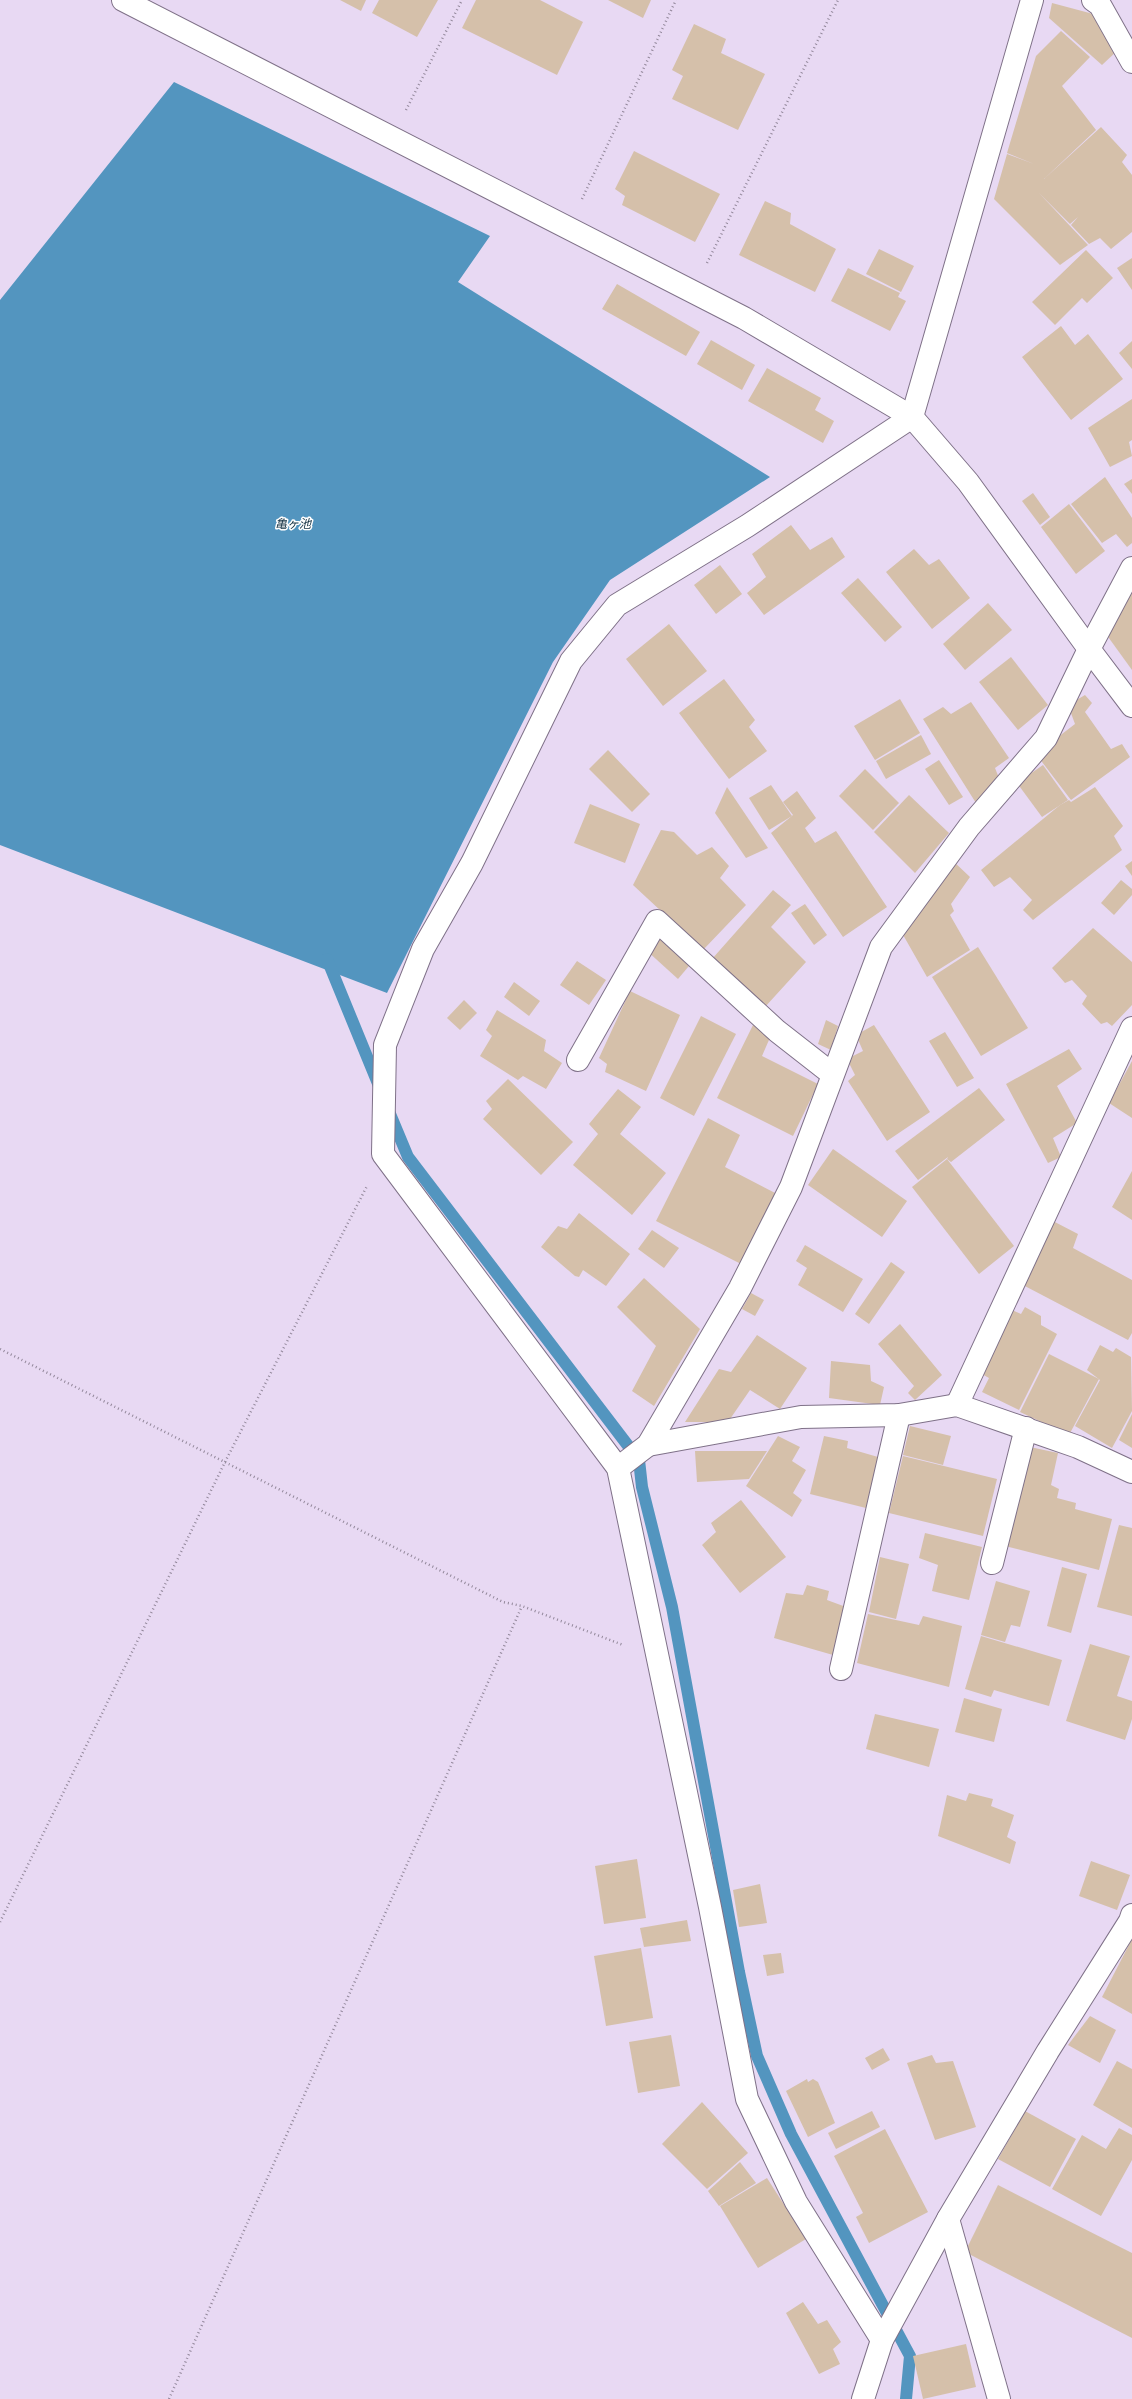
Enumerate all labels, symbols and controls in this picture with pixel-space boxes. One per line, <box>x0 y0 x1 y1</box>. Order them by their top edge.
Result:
water label: 亀ヶ池 <box>275 516 312 531</box>

